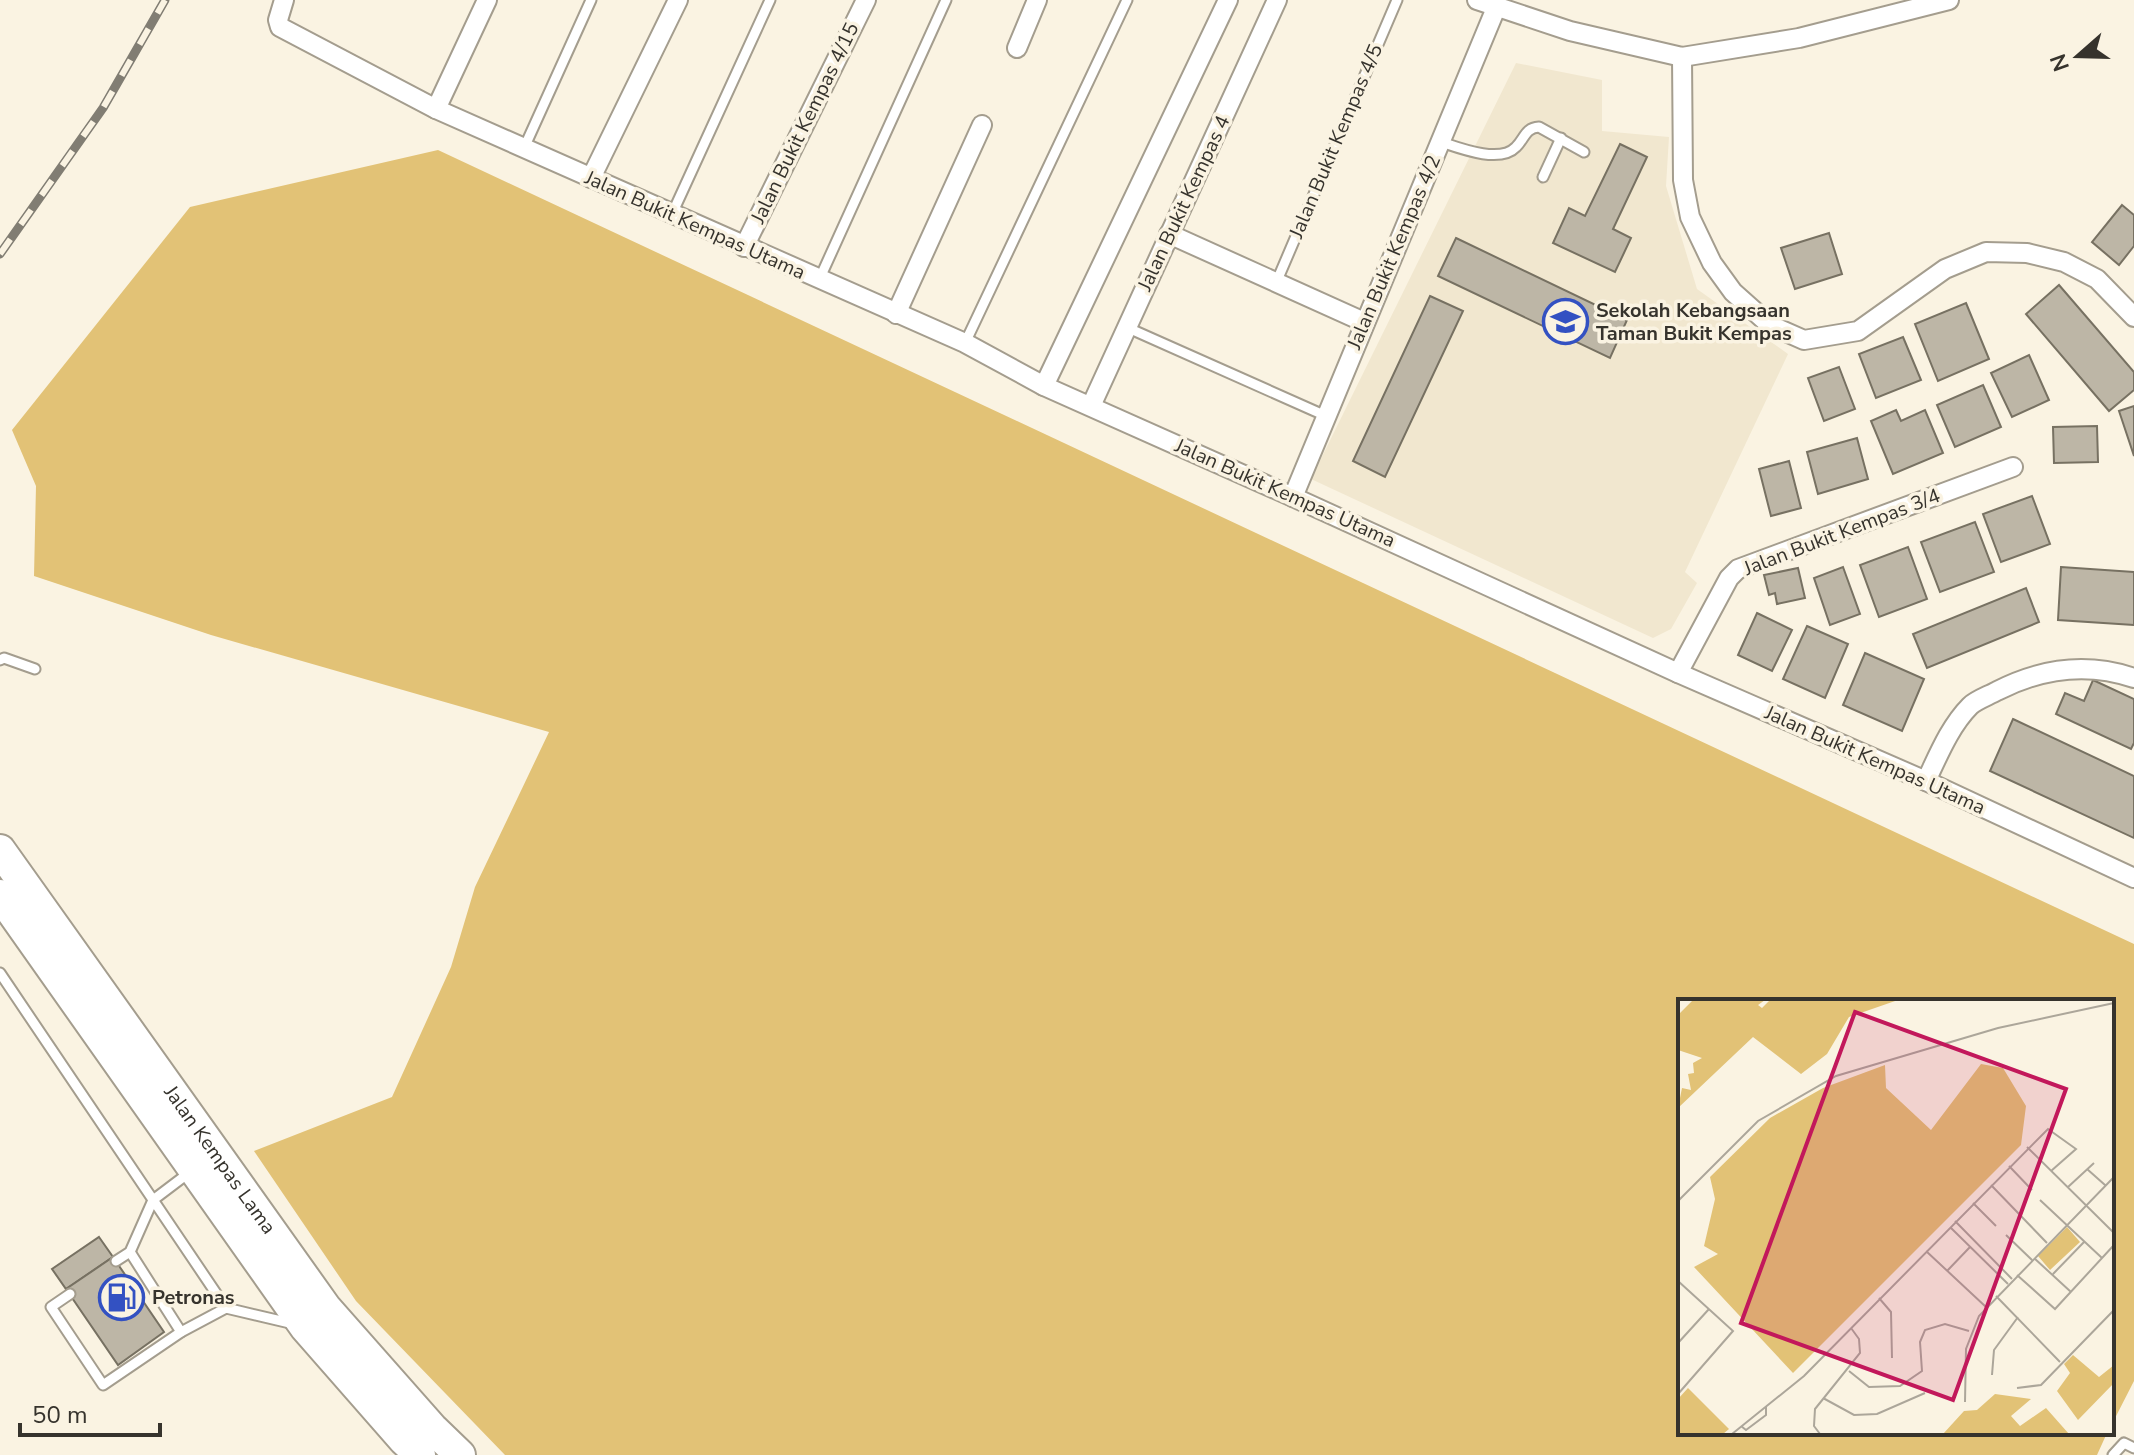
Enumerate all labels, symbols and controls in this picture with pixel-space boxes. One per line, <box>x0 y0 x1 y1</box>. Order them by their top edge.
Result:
north arrow <box>2038 16 2118 96</box>
street label: Jalan Bukit Kempas 4/15 <box>744 18 865 229</box>
street label: Jalan Bukit Kempas 4/5 <box>1282 40 1389 243</box>
text: N <box>2043 50 2077 75</box>
street label: Jalan Bukit Kempas 4 <box>1131 111 1237 296</box>
street label: Jalan Bukit Kempas 4/2 <box>1340 151 1447 354</box>
street label: Jalan Bukit Kempas Utama <box>580 164 809 286</box>
school or university icon: Sekolah Kebangsaan Taman Bukit Kempas <box>1541 297 1589 345</box>
place label: Sekolah Kebangsaan Taman Bukit Kempas <box>1596 297 1792 347</box>
street label: Jalan Bukit Kempas Utama <box>1170 432 1399 554</box>
street label: Jalan Bukit Kempas 3/4 <box>1739 482 1944 582</box>
street label: Jalan Bukit Kempas Utama <box>1760 699 1989 821</box>
inset map <box>1678 999 2114 1435</box>
street label: Jalan Kempas Lama <box>158 1079 283 1239</box>
fuel station icon: Petronas <box>97 1273 145 1321</box>
place label: Petronas <box>152 1284 235 1311</box>
scale bar <box>20 1387 160 1437</box>
text: 50 m <box>32 1399 88 1431</box>

